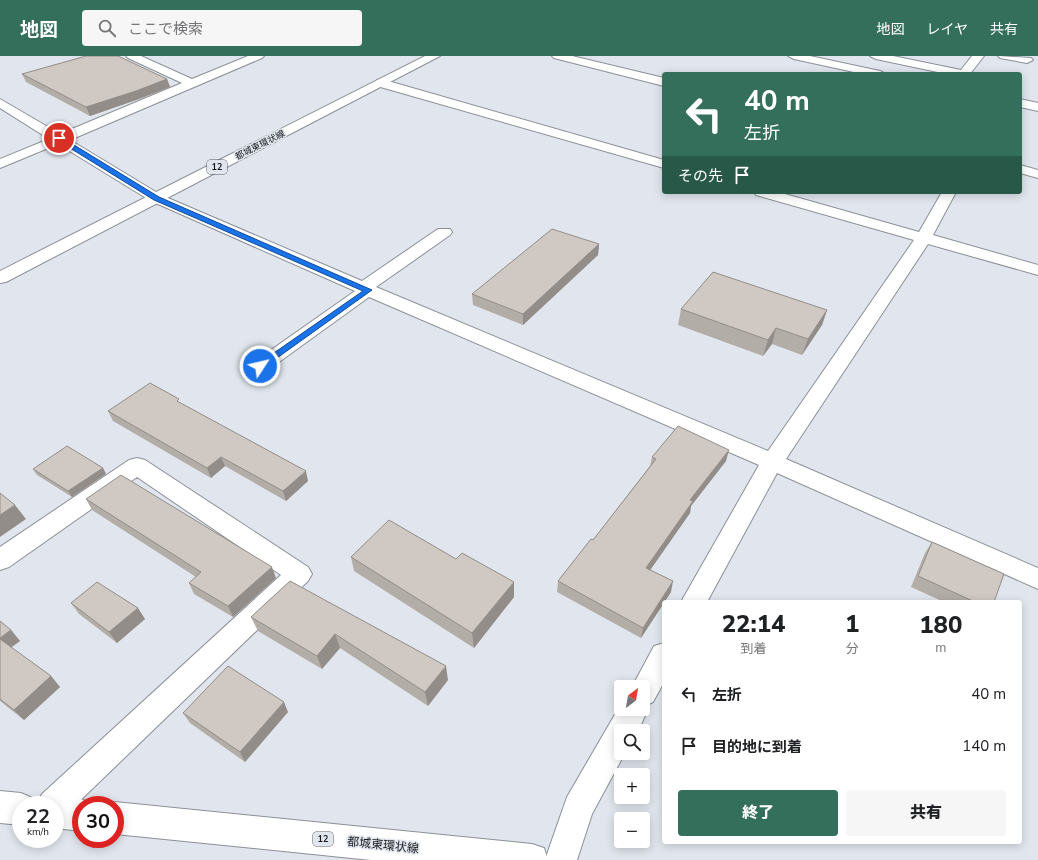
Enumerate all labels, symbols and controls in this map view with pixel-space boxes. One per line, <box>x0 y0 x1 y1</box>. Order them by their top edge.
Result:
search box <box>82 10 362 46</box>
text: 地図 <box>20 17 58 43</box>
icon: search <box>96 17 118 39</box>
text: ここで検索 <box>128 19 203 39</box>
text: 地図 <box>876 20 904 39</box>
text: レイヤ <box>926 20 968 39</box>
text: 共有 <box>990 20 1018 39</box>
text: 40 m <box>744 82 810 120</box>
icon: left <box>678 88 730 140</box>
pin <box>42 121 76 155</box>
text: 左折 <box>744 121 780 145</box>
icon: arrive <box>48 127 70 149</box>
street label: 都城東環状線 <box>233 127 288 163</box>
road number: 12 <box>207 160 227 174</box>
icon: arrive <box>731 164 753 186</box>
text: その先 <box>678 166 723 186</box>
position arrow <box>239 345 281 387</box>
text: 22:14 <box>722 608 785 640</box>
text: 1 <box>845 608 860 640</box>
text: 180 <box>919 609 962 641</box>
text: m <box>935 639 946 657</box>
text: 到着 <box>741 640 767 658</box>
text: 分 <box>846 640 859 658</box>
north arrow <box>614 680 650 716</box>
map controls <box>614 680 650 848</box>
icon: left <box>678 683 700 705</box>
text: 40 m <box>971 684 1006 704</box>
text: 左折 <box>712 685 742 705</box>
button: search <box>614 724 650 760</box>
icon: arrive <box>678 735 700 757</box>
text: 140 m <box>962 736 1006 756</box>
text: 目的地に到着 <box>712 737 802 757</box>
button: + <box>614 768 650 804</box>
button: 終了 <box>678 790 838 836</box>
button: 共有 <box>846 790 1006 836</box>
speed limit sign: 30 <box>72 796 124 848</box>
text: 22 <box>26 803 50 830</box>
button: − <box>614 812 650 848</box>
text: km/h <box>27 825 49 839</box>
road number: 12 <box>313 832 333 846</box>
street label: 都城東環状線 <box>346 833 420 857</box>

